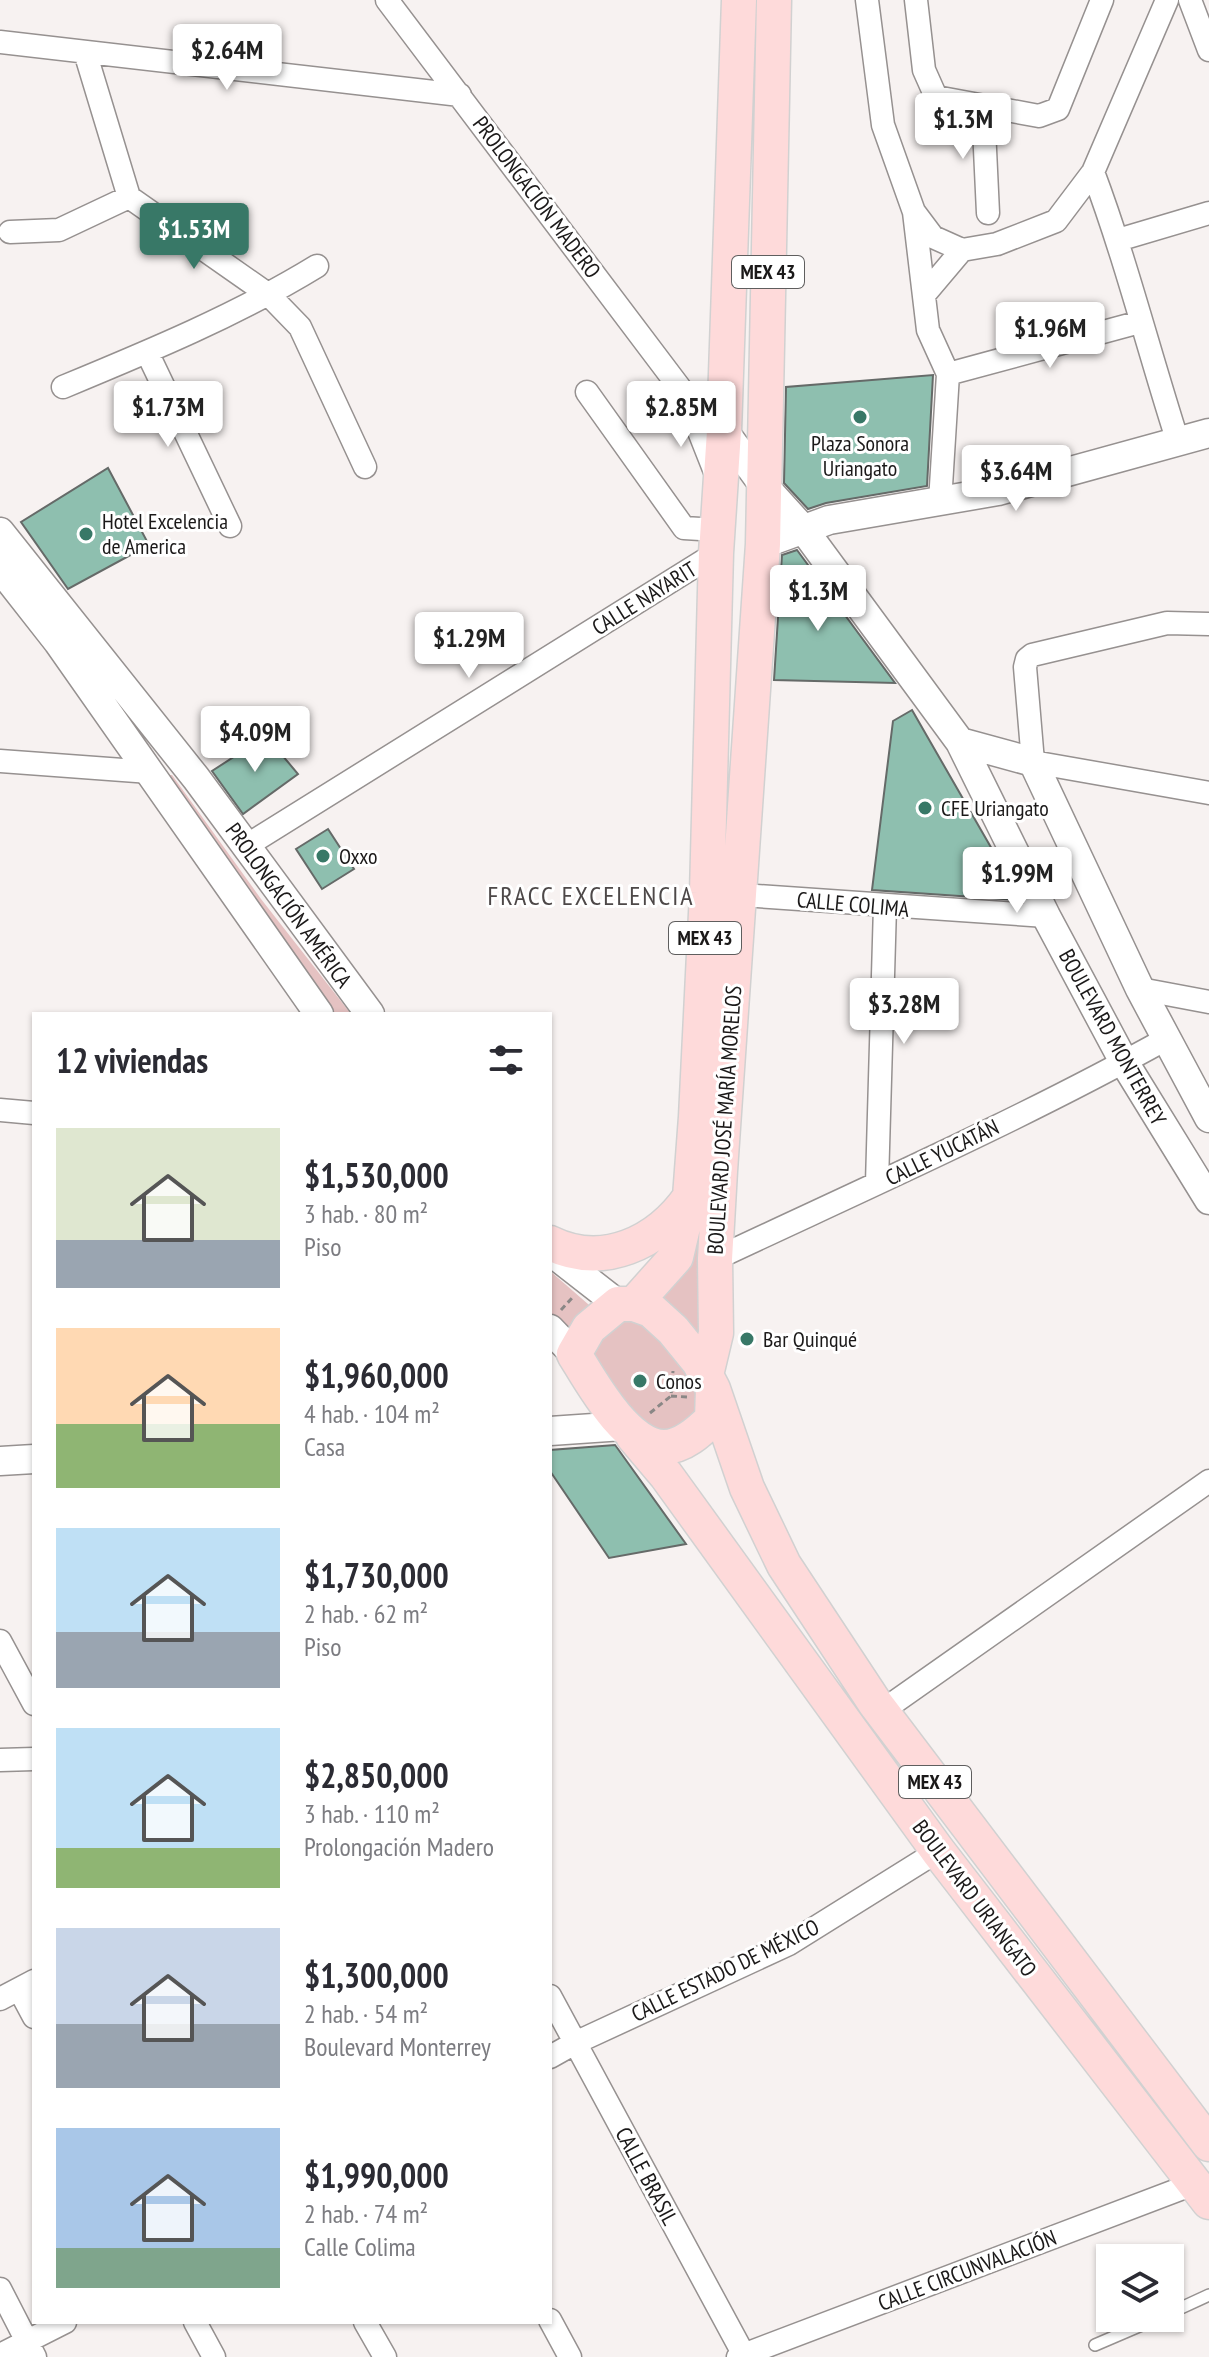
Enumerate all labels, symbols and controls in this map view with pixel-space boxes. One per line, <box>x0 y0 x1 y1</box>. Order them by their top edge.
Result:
pin: $2.64M <box>162 24 292 92</box>
text: $2.64M <box>191 33 263 66</box>
pin: $1.3M <box>907 93 1019 161</box>
text: $1.3M <box>933 102 993 135</box>
street label: PROLONGACIÓN MADERO <box>467 110 607 284</box>
pin: $1.53M <box>129 203 259 271</box>
text: $1.53M <box>158 212 230 245</box>
road number: MEX 43 <box>732 256 804 288</box>
pin: $1.96M <box>985 302 1115 370</box>
text: $1.96M <box>1014 311 1086 344</box>
pin: $1.73M <box>103 381 233 449</box>
pin: $2.85M <box>616 381 746 449</box>
text: $1.73M <box>132 390 204 423</box>
text: $2.85M <box>645 390 717 423</box>
marker: Plaza Sonora Uriangato <box>851 408 869 426</box>
place label: Plaza Sonora Uriangato <box>811 429 909 482</box>
pin: $3.64M <box>951 445 1081 513</box>
text: $3.64M <box>980 454 1052 487</box>
place label: Hotel Excelencia de America <box>102 507 228 560</box>
marker: Hotel Excelencia de America <box>77 525 95 543</box>
street label: CALLE NAYARIT <box>587 555 702 641</box>
pin: $1.3M <box>762 565 874 633</box>
text: $1.3M <box>788 574 848 607</box>
pin: $1.29M <box>404 612 534 680</box>
text: $1.29M <box>433 621 505 654</box>
pin: $4.09M <box>190 706 320 774</box>
text: $4.09M <box>219 715 291 748</box>
place label: CFE Uriangato <box>941 794 1049 822</box>
marker: CFE Uriangato <box>916 799 934 817</box>
street label: PROLONGACIÓN AMÉRICA <box>220 817 359 993</box>
place label: Oxxo <box>339 842 378 870</box>
marker: Oxxo <box>314 847 332 865</box>
pin: $1.99M <box>952 847 1082 915</box>
text: $1.99M <box>981 856 1053 889</box>
district label: FRACC EXCELENCIA <box>487 879 695 912</box>
street label: CALLE COLIMA <box>796 885 911 923</box>
road number: MEX 43 <box>669 922 741 954</box>
street label: BOULEVARD MONTERREY <box>1053 944 1173 1130</box>
pin: $3.28M <box>839 978 969 1046</box>
street label: BOULEVARD JOSÉ MARÍA MORELOS <box>701 984 747 1256</box>
text: $3.28M <box>868 987 940 1020</box>
text: 12 viviendas <box>56 1038 208 1082</box>
icon: filters <box>484 1038 528 1082</box>
street label: CALLE YUCATÁN <box>881 1112 1003 1192</box>
text: $1,530,000 <box>304 1153 449 1197</box>
icon: home <box>120 1160 216 1256</box>
text: 3 hab. · 80 m² <box>304 1197 428 1230</box>
text: Piso <box>304 1230 341 1263</box>
place label: Bar Quinqué <box>763 1325 857 1353</box>
marker: Bar Quinqué <box>738 1330 756 1348</box>
text: $1,960,000 <box>304 1353 449 1397</box>
icon: home <box>120 1360 216 1456</box>
place label: Conos <box>656 1367 702 1395</box>
marker: Conos <box>631 1372 649 1390</box>
text: 4 hab. · 104 m² <box>304 1397 440 1430</box>
text: Casa <box>304 1430 345 1463</box>
text: $1,730,000 <box>304 1553 449 1597</box>
icon: home <box>120 1560 216 1656</box>
text: 2 hab. · 62 m² <box>304 1597 428 1630</box>
text: Piso <box>304 1630 341 1663</box>
text: $2,850,000 <box>304 1753 449 1797</box>
icon: home <box>120 1760 216 1856</box>
road number: MEX 43 <box>899 1766 971 1798</box>
text: 3 hab. · 110 m² <box>304 1797 440 1830</box>
street label: BOULEVARD URIANGATO <box>907 1814 1043 1982</box>
text: Prolongación Madero <box>304 1830 494 1863</box>
street label: CALLE ESTADO DE MÉXICO <box>627 1912 823 2028</box>
text: $1,300,000 <box>304 1953 449 1997</box>
icon: home <box>120 1960 216 2056</box>
text: 2 hab. · 54 m² <box>304 1997 428 2030</box>
text: Boulevard Monterrey <box>304 2030 491 2063</box>
street label: CALLE BRASIL <box>610 2122 684 2230</box>
text: $1,990,000 <box>304 2153 449 2197</box>
icon: home <box>120 2160 216 2256</box>
text: 2 hab. · 74 m² <box>304 2197 428 2230</box>
street label: CALLE CIRCUNVALACIÓN <box>874 2223 1060 2317</box>
text: Calle Colima <box>304 2230 416 2263</box>
map controls <box>1096 2244 1184 2332</box>
button: layers <box>1096 2244 1184 2332</box>

